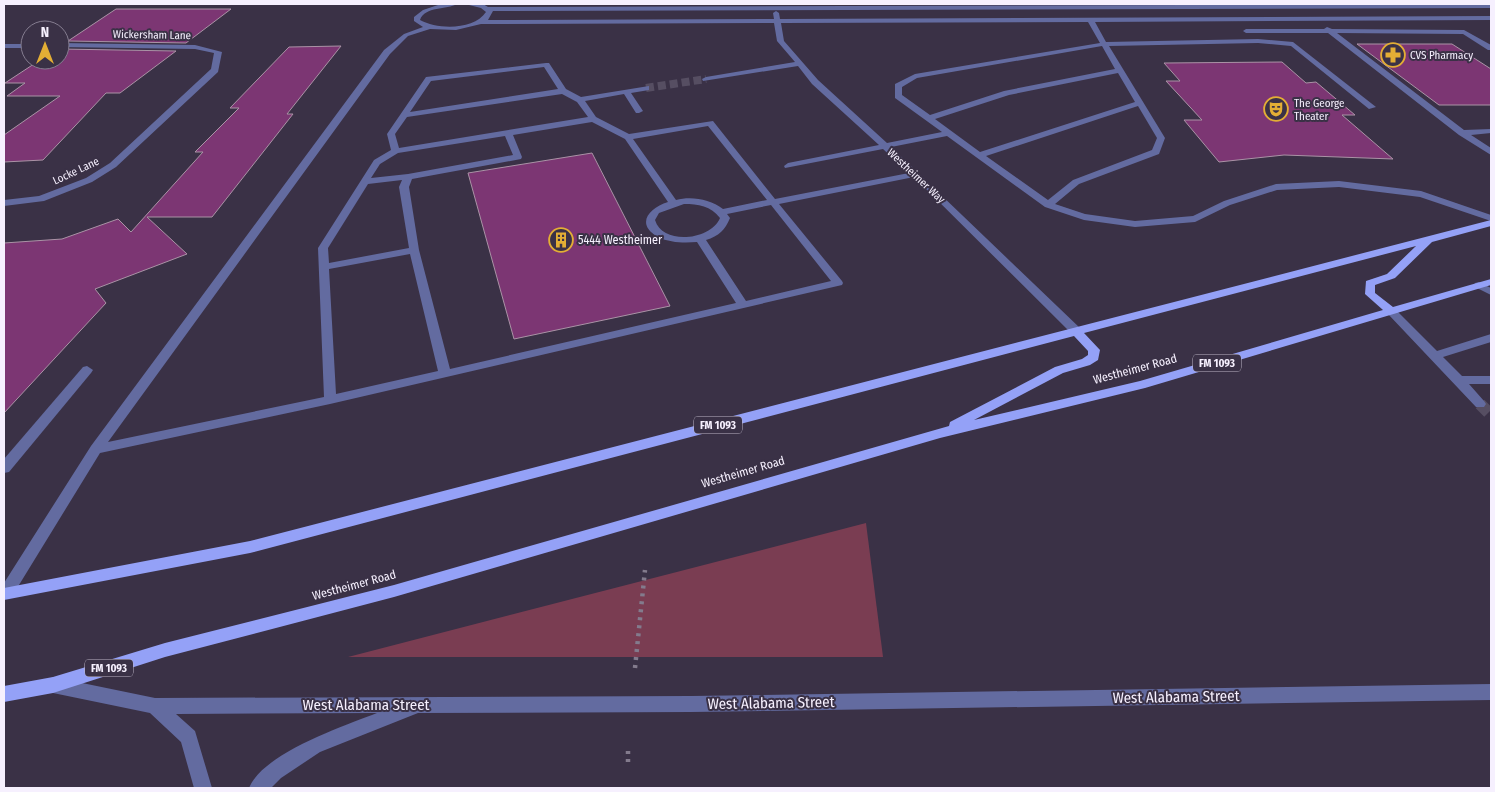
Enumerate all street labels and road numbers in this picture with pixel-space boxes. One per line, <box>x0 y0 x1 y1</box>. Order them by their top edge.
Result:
street label: Wickersham Lane <box>113 28 191 42</box>
street label: Westheimer Way <box>884 146 948 206</box>
street label: Locke Lane <box>51 155 101 187</box>
street label: Westheimer Road <box>1092 351 1178 387</box>
road number: FM 1093 <box>1193 354 1241 372</box>
road number: FM 1093 <box>694 416 742 434</box>
street label: Westheimer Road <box>700 453 786 491</box>
street label: Westheimer Road <box>311 567 397 603</box>
road number: FM 1093 <box>85 660 133 676</box>
street label: West Alabama Street <box>1112 687 1240 707</box>
street label: West Alabama Street <box>707 693 835 713</box>
street label: West Alabama Street <box>303 696 430 714</box>

